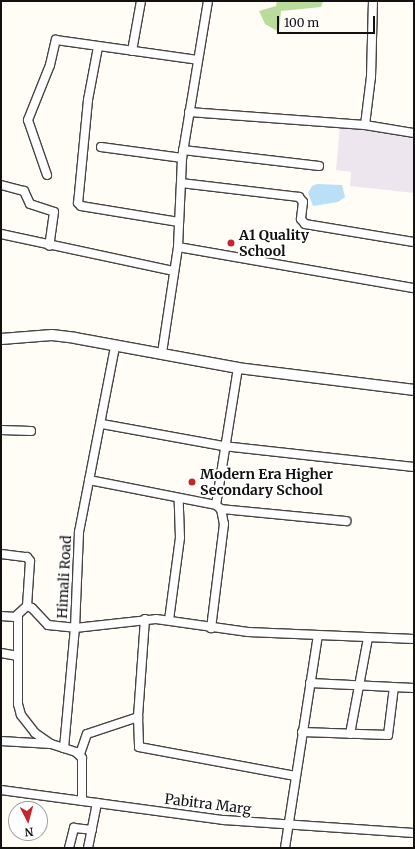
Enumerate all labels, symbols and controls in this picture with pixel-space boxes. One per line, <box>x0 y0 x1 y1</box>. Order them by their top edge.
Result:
scale bar <box>279 8 377 34</box>
text: 100 m <box>284 15 319 30</box>
place label: A1 Quality School <box>239 227 309 260</box>
marker: A1 Quality School <box>226 238 236 248</box>
place label: Modern Era Higher Secondary School <box>200 466 333 498</box>
marker: Modern Era Higher Secondary School <box>187 477 197 487</box>
street label: Himali Road <box>53 535 75 619</box>
street label: Pabitra Marg <box>164 790 252 818</box>
north arrow <box>8 801 48 841</box>
text: N <box>24 825 34 839</box>

